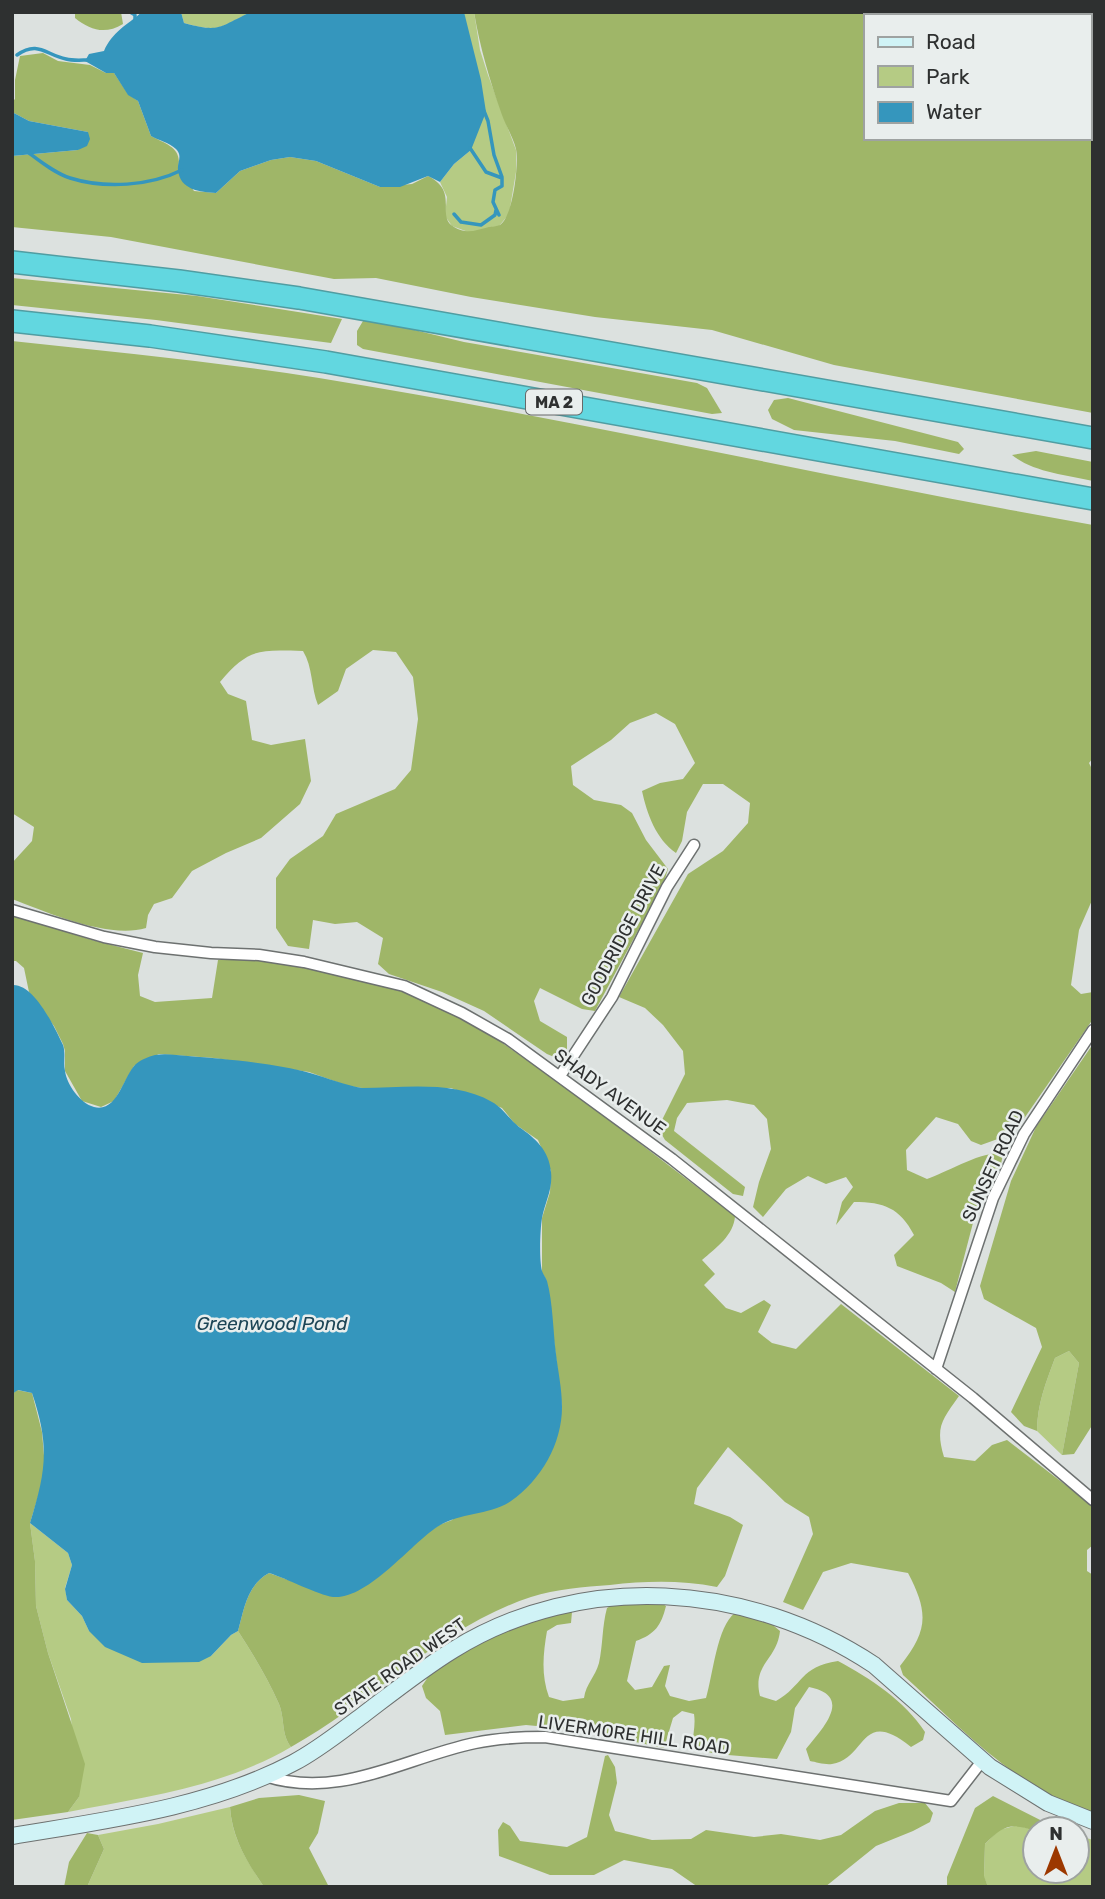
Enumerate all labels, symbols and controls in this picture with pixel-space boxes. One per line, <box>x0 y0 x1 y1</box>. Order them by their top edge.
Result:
legend <box>864 14 1091 140</box>
text: Road <box>926 29 976 54</box>
text: Park <box>926 64 970 89</box>
text: Water <box>926 99 982 124</box>
road number: MA 2 <box>526 390 582 414</box>
street label: GOODRIDGE DRIVE <box>576 860 670 1010</box>
street label: SHADY AVENUE <box>550 1044 670 1140</box>
street label: SUNSET ROAD <box>957 1107 1029 1225</box>
water label: Greenwood Pond <box>196 1312 348 1335</box>
street label: STATE ROAD WEST <box>330 1613 470 1721</box>
street label: LIVERMORE HILL ROAD <box>537 1711 731 1759</box>
north arrow <box>1021 1815 1091 1885</box>
text: N <box>1049 1822 1063 1845</box>

